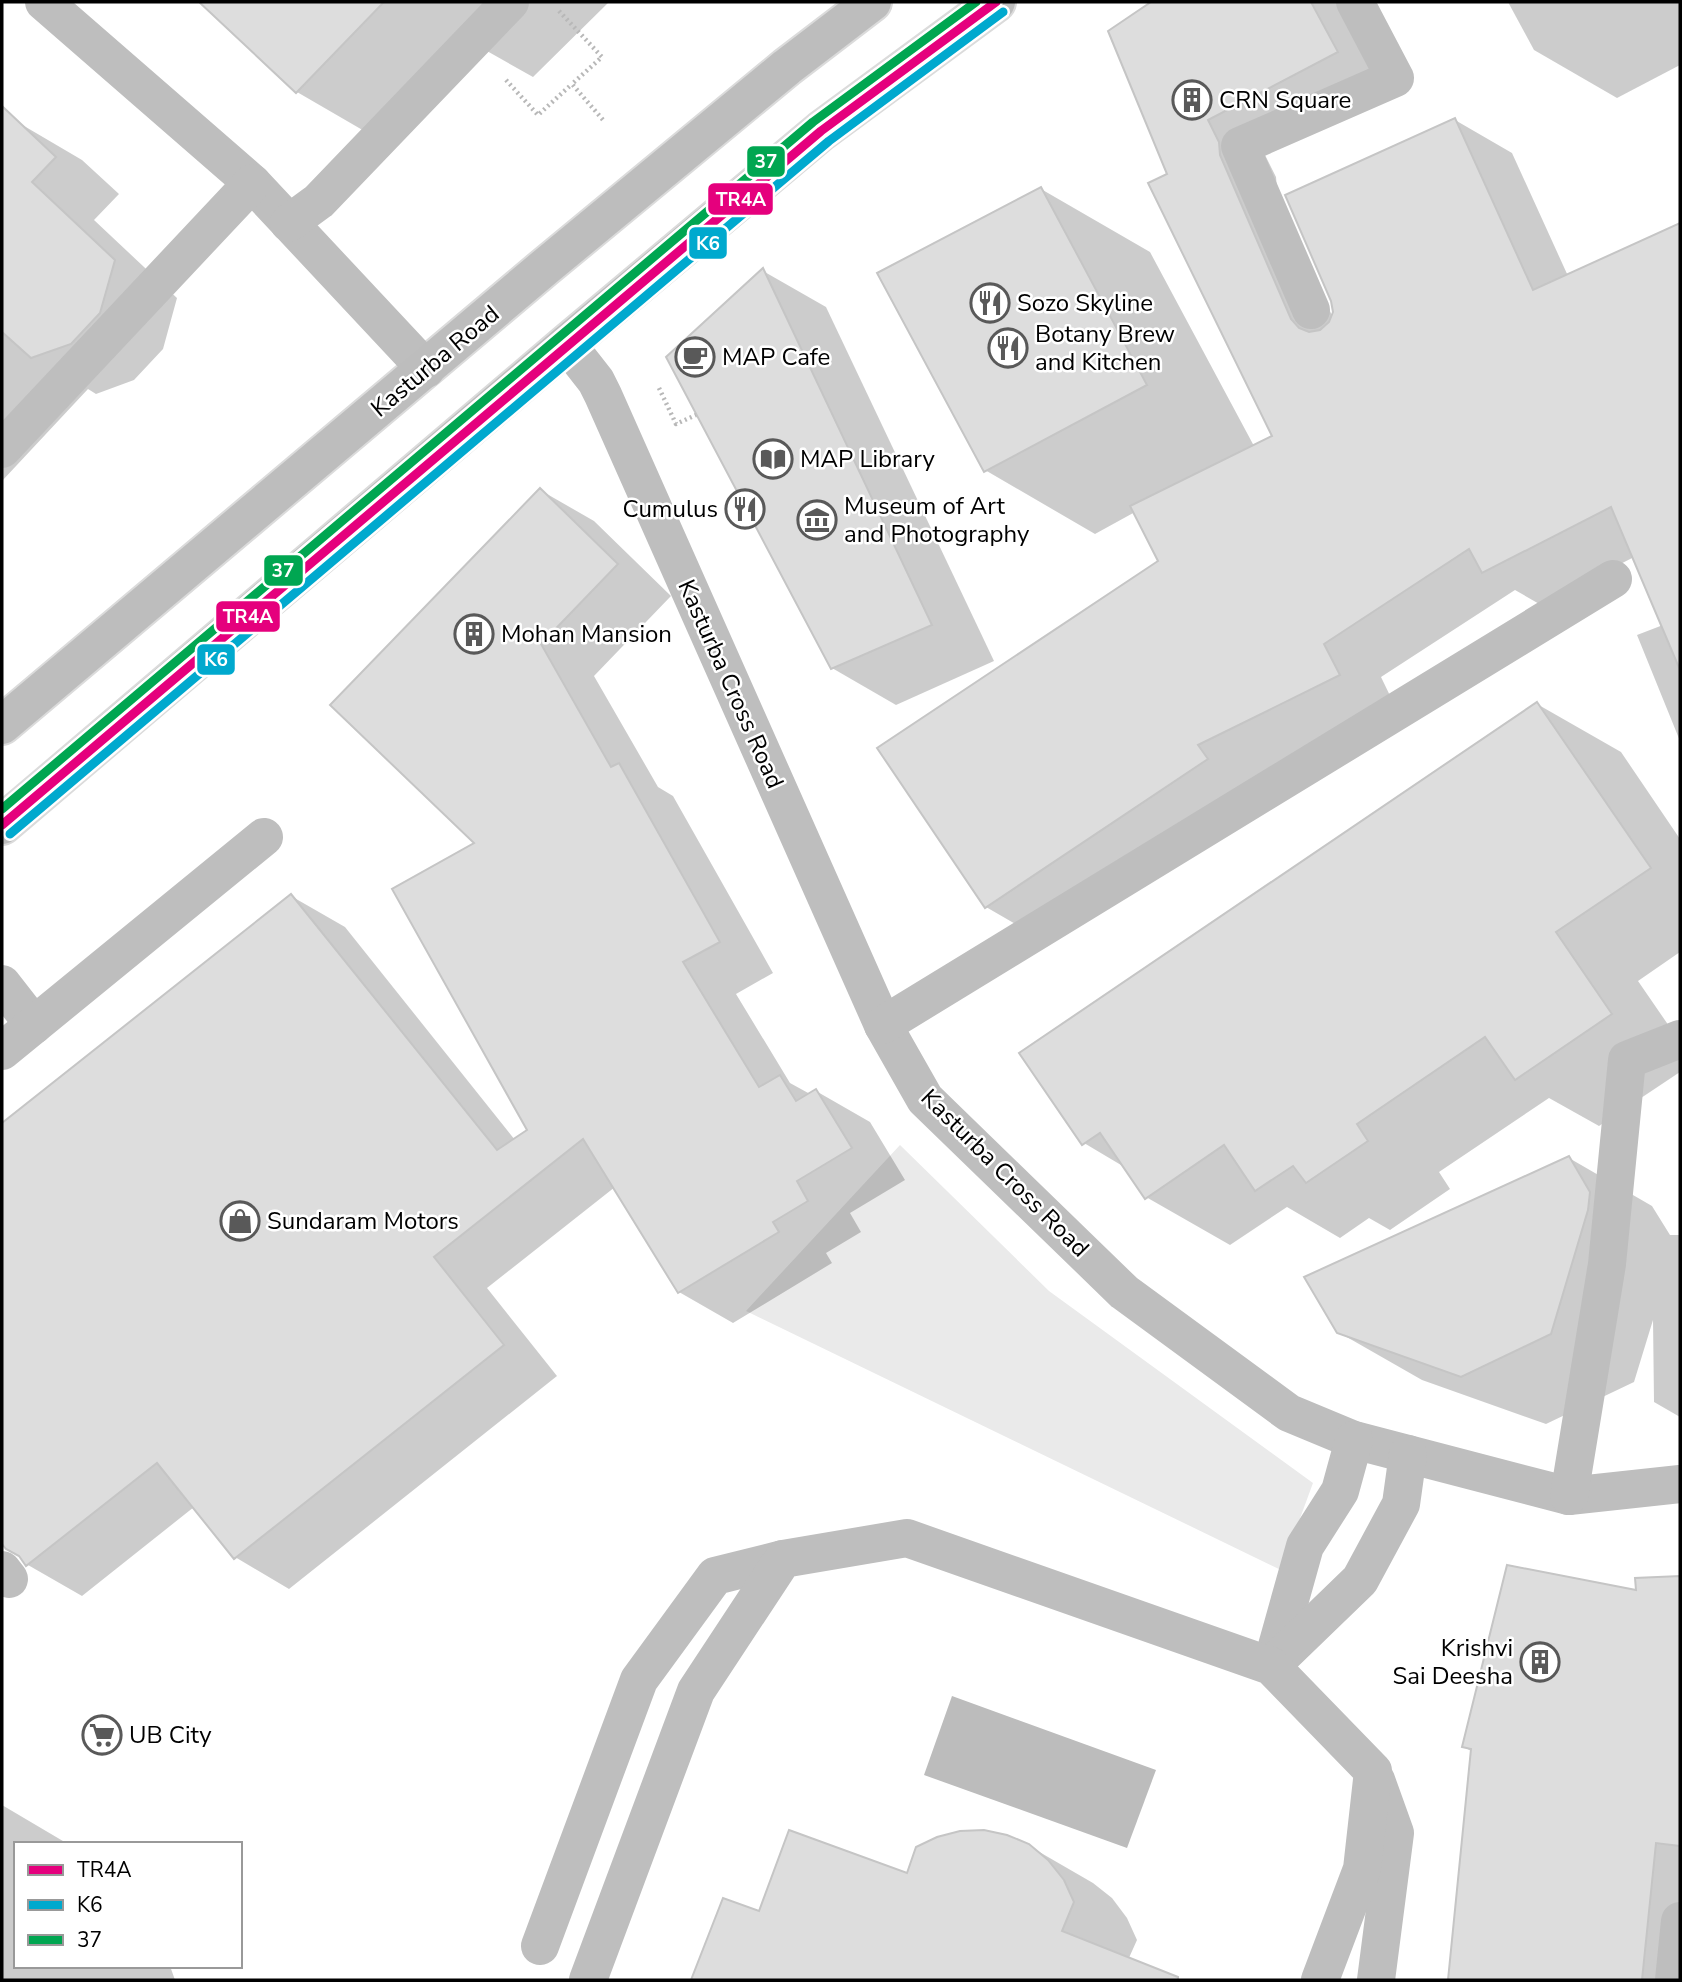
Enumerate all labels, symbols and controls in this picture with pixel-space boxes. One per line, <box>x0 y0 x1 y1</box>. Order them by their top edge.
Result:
building icon: CRN Square <box>1171 79 1213 121</box>
place label: CRN Square <box>1219 84 1351 116</box>
line badge: 37 <box>746 145 786 178</box>
text: 37 <box>755 149 777 175</box>
line badge: TR4A <box>707 182 774 216</box>
text: TR4A <box>716 187 767 213</box>
line badge: K6 <box>688 226 728 260</box>
text: K6 <box>696 231 720 257</box>
restaurant icon: Sozo Skyline <box>969 282 1011 324</box>
place label: Sozo Skyline <box>1017 287 1153 319</box>
street label: Kasturba Road <box>364 298 506 424</box>
place label: Botany Brew and Kitchen <box>1035 318 1175 378</box>
restaurant icon: Botany Brew and Kitchen <box>987 327 1029 369</box>
cafe icon: MAP Cafe <box>674 336 716 378</box>
place label: MAP Cafe <box>722 341 830 373</box>
library icon: MAP Library <box>752 438 794 480</box>
place label: MAP Library <box>800 443 935 475</box>
restaurant icon: Cumulus <box>724 488 766 530</box>
place label: Museum of Art and Photography <box>844 490 1030 550</box>
place label: Cumulus <box>623 493 718 525</box>
museum icon: Museum of Art and Photography <box>796 499 838 541</box>
line badge: 37 <box>263 554 304 587</box>
text: 37 <box>272 558 294 584</box>
street label: Kasturba Cross Road <box>671 574 791 794</box>
line badge: TR4A <box>215 600 281 633</box>
text: TR4A <box>223 604 274 630</box>
building icon: Mohan Mansion <box>453 613 495 655</box>
place label: Mohan Mansion <box>501 618 672 650</box>
line badge: K6 <box>196 643 236 676</box>
text: K6 <box>204 647 228 673</box>
street label: Kasturba Cross Road <box>914 1082 1096 1264</box>
shop icon: Sundaram Motors <box>219 1200 261 1242</box>
place label: Sundaram Motors <box>267 1205 459 1237</box>
place label: Krishvi Sai Deesha <box>1393 1632 1513 1692</box>
building icon: Krishvi Sai Deesha <box>1519 1641 1561 1683</box>
supermarket icon: UB City <box>81 1714 123 1756</box>
place label: UB City <box>129 1719 212 1751</box>
legend <box>14 1842 242 1968</box>
text: TR4A <box>77 1856 132 1884</box>
text: K6 <box>77 1891 103 1919</box>
text: 37 <box>77 1926 102 1954</box>

